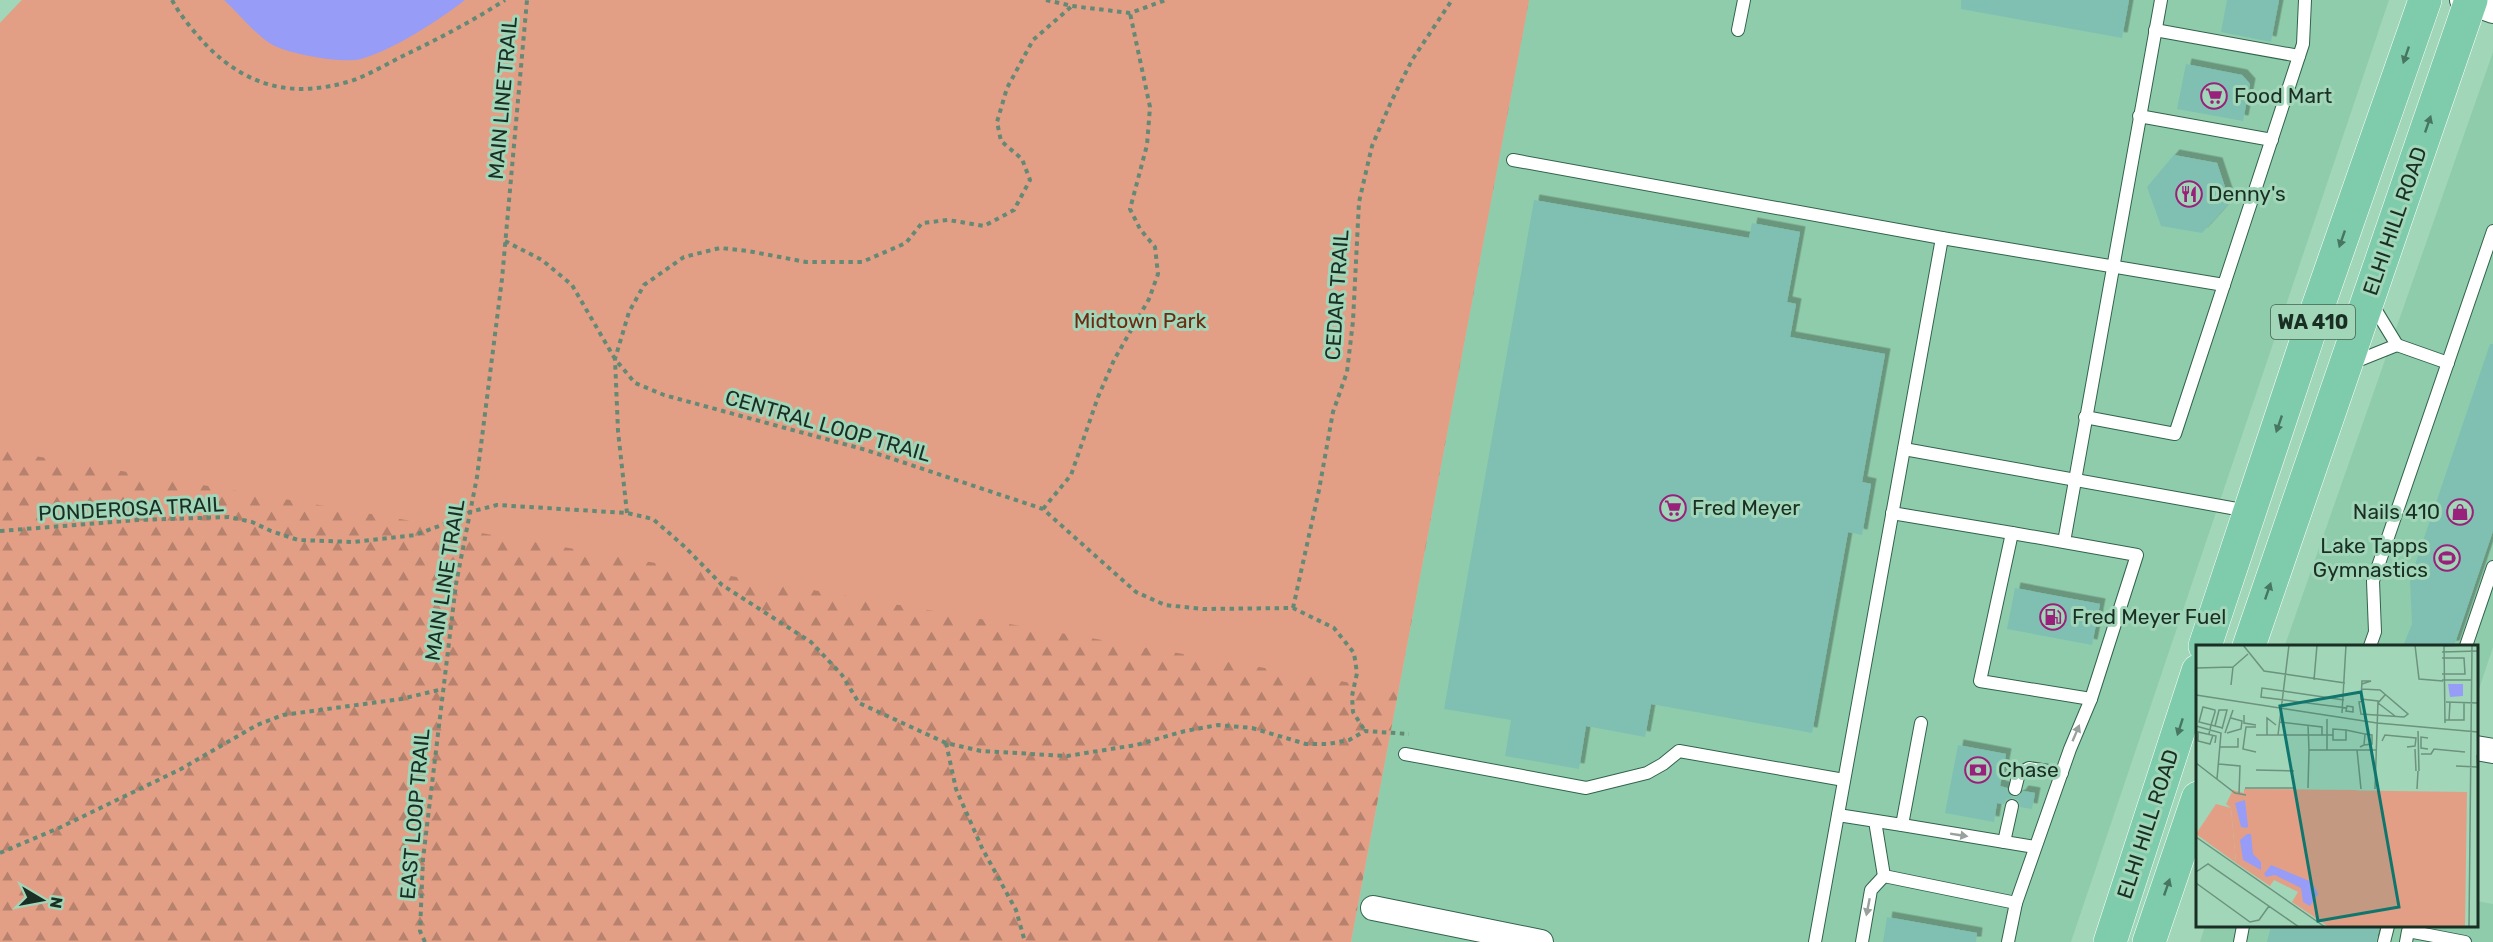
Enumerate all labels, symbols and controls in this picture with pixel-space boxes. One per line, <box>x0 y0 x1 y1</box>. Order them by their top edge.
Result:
street label: MAIN LINE TRAIL <box>483 15 522 180</box>
one-way arrow <box>2400 46 2410 64</box>
supermarket icon: Food Mart <box>2199 81 2229 111</box>
place label: Food Mart <box>2234 83 2332 108</box>
one-way arrow <box>2424 115 2434 133</box>
street label: ELHI HILL ROAD <box>2357 143 2432 298</box>
restaurant icon: Denny's <box>2174 179 2204 209</box>
place label: Denny's <box>2208 181 2286 206</box>
street label: CEDAR TRAIL <box>1319 229 1354 361</box>
one-way arrow <box>2336 230 2346 248</box>
road number: WA 410 <box>2271 305 2355 339</box>
park label: Midtown Park <box>1074 308 1206 333</box>
street label: CENTRAL LOOP TRAIL <box>722 384 934 467</box>
one-way arrow <box>2274 415 2283 433</box>
street label: PONDEROSA TRAIL <box>37 491 225 526</box>
supermarket icon: Fred Meyer <box>1658 493 1688 523</box>
place label: Fred Meyer <box>1692 495 1800 520</box>
street label: MAIN LINE TRAIL <box>419 497 470 663</box>
shop icon: Nails 410 <box>2445 497 2475 527</box>
place label: Nails 410 <box>2353 499 2440 524</box>
place label: Lake Tapps Gymnastics <box>2313 533 2428 582</box>
sports icon: Lake Tapps Gymnastics <box>2432 543 2462 573</box>
one-way arrow <box>2264 582 2274 600</box>
fuel station icon: Fred Meyer Fuel <box>2038 602 2068 632</box>
place label: Fred Meyer Fuel <box>2072 604 2226 629</box>
inset map <box>2196 645 2478 927</box>
one-way arrow <box>2174 718 2184 736</box>
one-way arrow <box>2072 724 2081 742</box>
street label: EAST LOOP TRAIL <box>395 727 434 900</box>
street label: ELHI HILL ROAD <box>2112 746 2183 902</box>
bank icon: Chase <box>1963 755 1993 785</box>
place label: Chase <box>1998 757 2059 782</box>
one-way arrow <box>1950 830 1969 839</box>
north arrow <box>12 870 72 930</box>
one-way arrow <box>2163 877 2173 895</box>
text: N <box>46 895 67 910</box>
one-way arrow <box>1863 897 1872 916</box>

